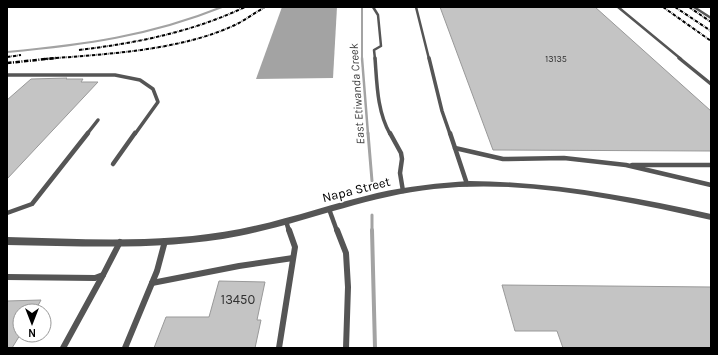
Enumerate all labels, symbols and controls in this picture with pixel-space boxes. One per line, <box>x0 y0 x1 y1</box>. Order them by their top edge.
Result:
water label: East Etiwanda Creek <box>346 42 368 145</box>
house number: 13135 <box>545 54 567 64</box>
street label: Napa Street <box>321 174 392 205</box>
house number: 13450 <box>221 292 255 307</box>
north arrow <box>12 303 52 343</box>
text: N <box>28 326 36 339</box>

